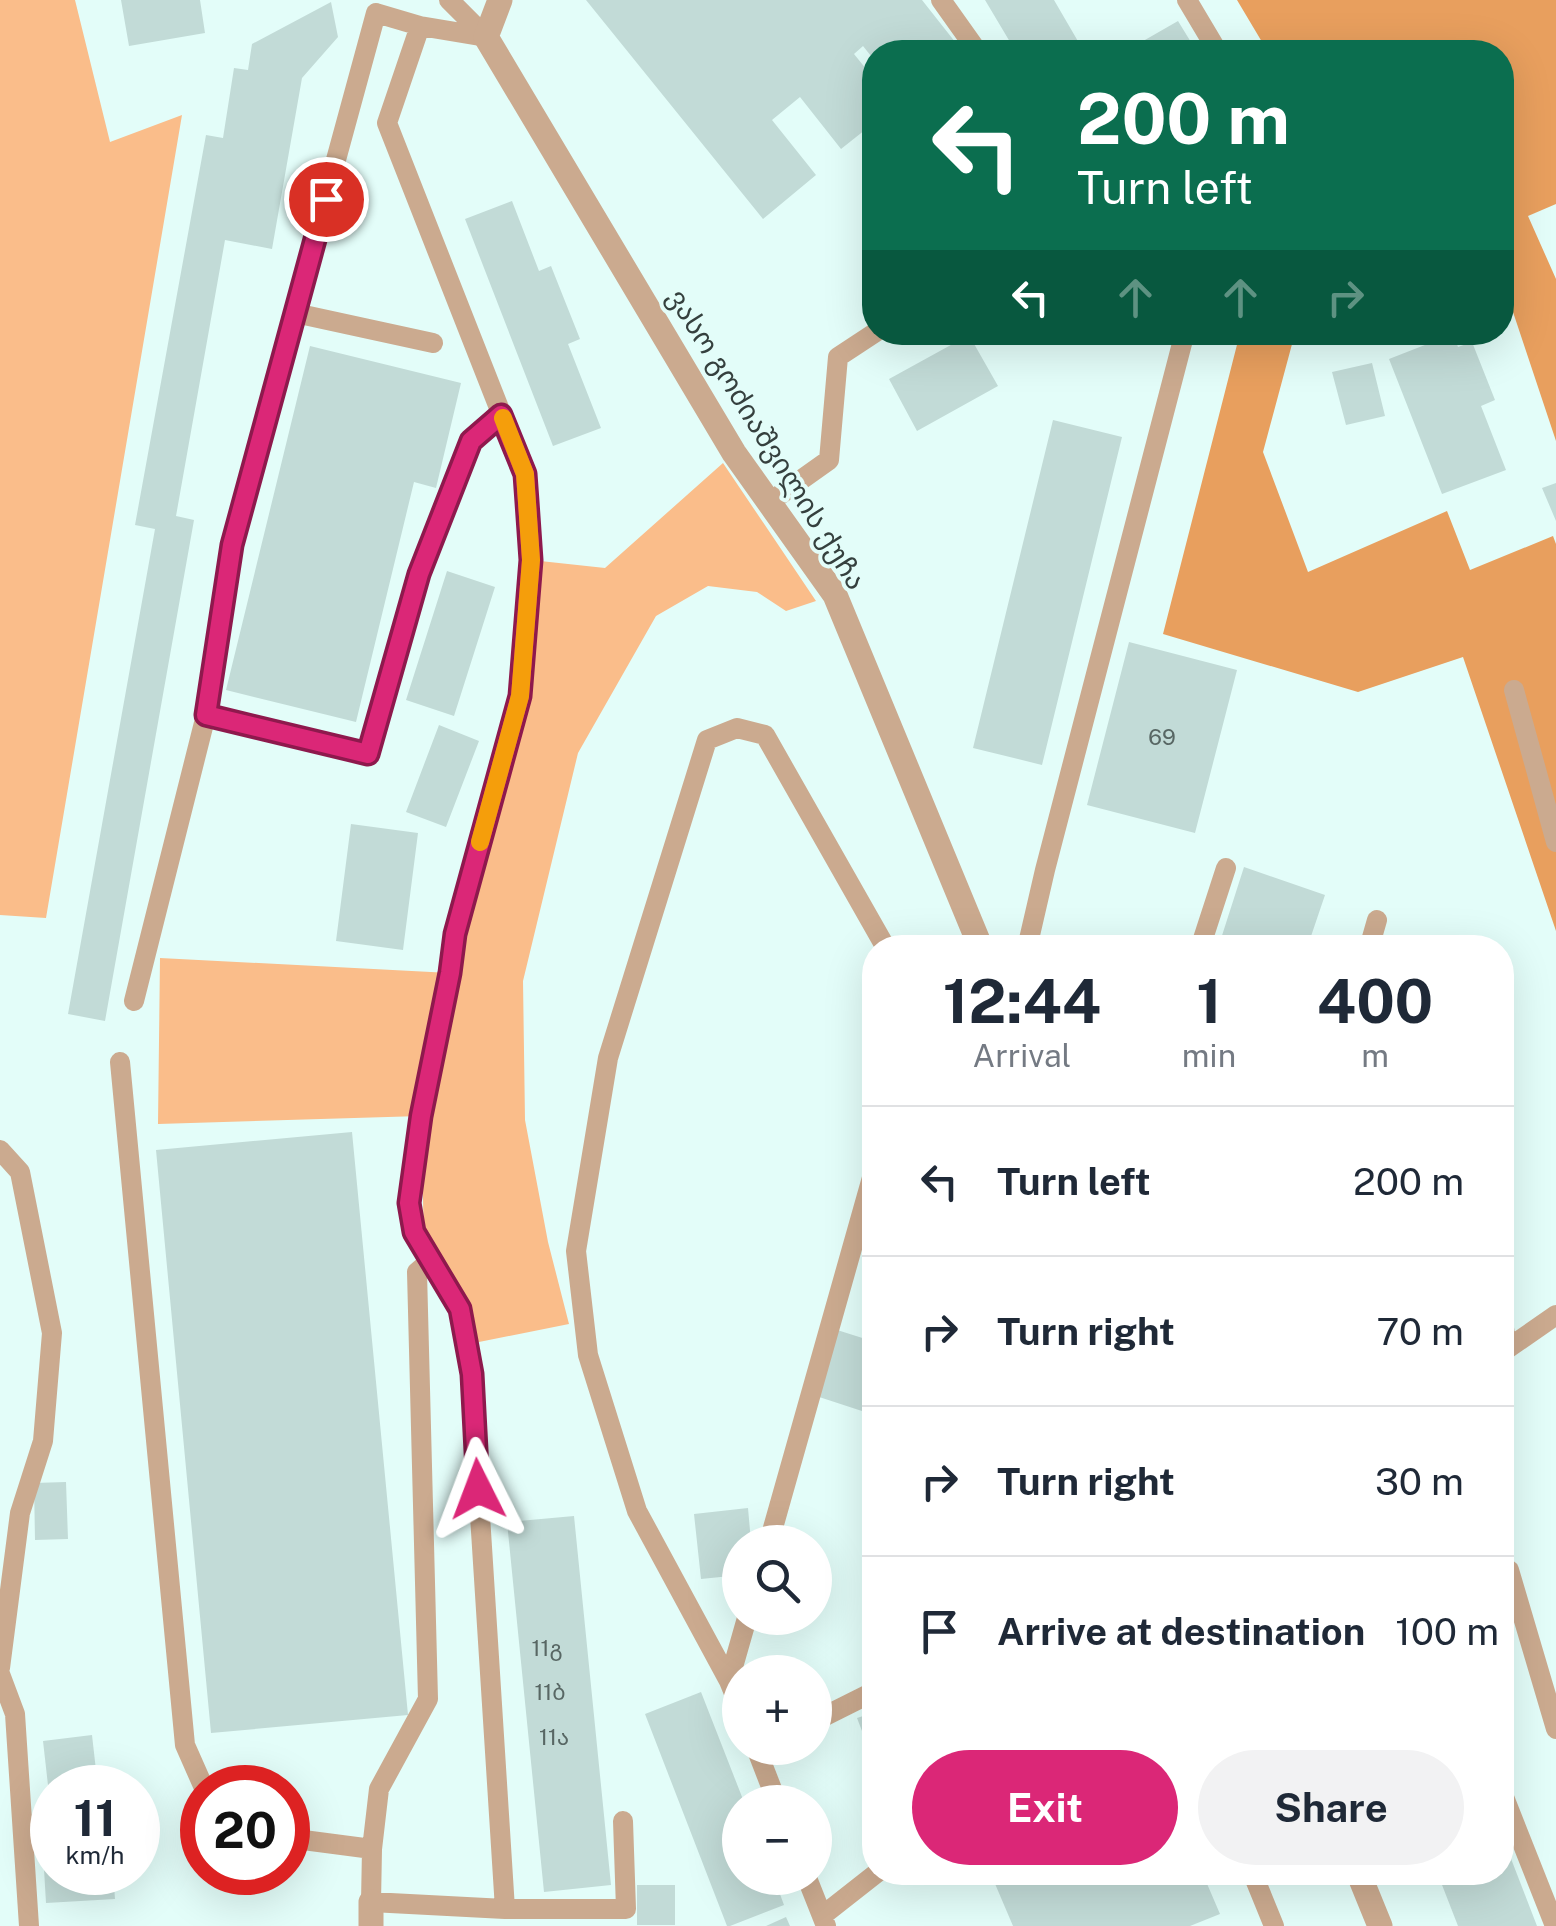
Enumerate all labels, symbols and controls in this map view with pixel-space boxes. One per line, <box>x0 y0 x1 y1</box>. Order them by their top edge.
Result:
text: 200 m <box>1077 77 1290 160</box>
icon: left <box>912 80 1042 210</box>
pin <box>284 157 369 242</box>
text: Turn left <box>1077 161 1253 214</box>
icon: arrive <box>299 172 354 227</box>
icon: left <box>1003 270 1058 325</box>
icon: ahead <box>1108 270 1163 325</box>
icon: ahead <box>1213 270 1268 325</box>
icon: right <box>1318 270 1373 325</box>
street label: ვასო გოძიაშვილის ქუჩა <box>660 282 874 596</box>
house number: 69 <box>1148 724 1176 750</box>
text: 12:44 <box>943 966 1101 1037</box>
text: 1 <box>1196 966 1222 1037</box>
text: 400 <box>1317 966 1433 1037</box>
text: Arrival <box>973 1037 1071 1074</box>
text: min <box>1182 1037 1236 1074</box>
text: m <box>1361 1037 1389 1074</box>
icon: left <box>912 1154 967 1209</box>
text: Turn left <box>997 1159 1151 1204</box>
text: 200 m <box>1353 1159 1464 1204</box>
icon: right <box>912 1304 967 1359</box>
text: Turn right <box>997 1309 1175 1354</box>
text: 70 m <box>1377 1309 1464 1354</box>
position arrow <box>426 1437 530 1541</box>
icon: right <box>912 1454 967 1509</box>
text: Turn right <box>997 1459 1175 1504</box>
text: 30 m <box>1375 1459 1464 1504</box>
map controls <box>722 1525 832 1895</box>
button: search <box>722 1525 832 1635</box>
icon: arrive <box>912 1604 967 1659</box>
text: Arrive at destination <box>997 1609 1365 1654</box>
text: 100 m <box>1395 1609 1499 1654</box>
house number: 11გ <box>531 1635 563 1661</box>
button: + <box>722 1655 832 1765</box>
house number: 11ბ <box>534 1679 566 1705</box>
house number: 11ა <box>539 1724 569 1750</box>
button: Exit <box>912 1750 1178 1865</box>
button: Share <box>1198 1750 1464 1865</box>
speed limit sign: 20 <box>180 1765 310 1895</box>
button: − <box>722 1785 832 1895</box>
text: 11 <box>74 1788 116 1847</box>
text: km/h <box>66 1840 124 1870</box>

